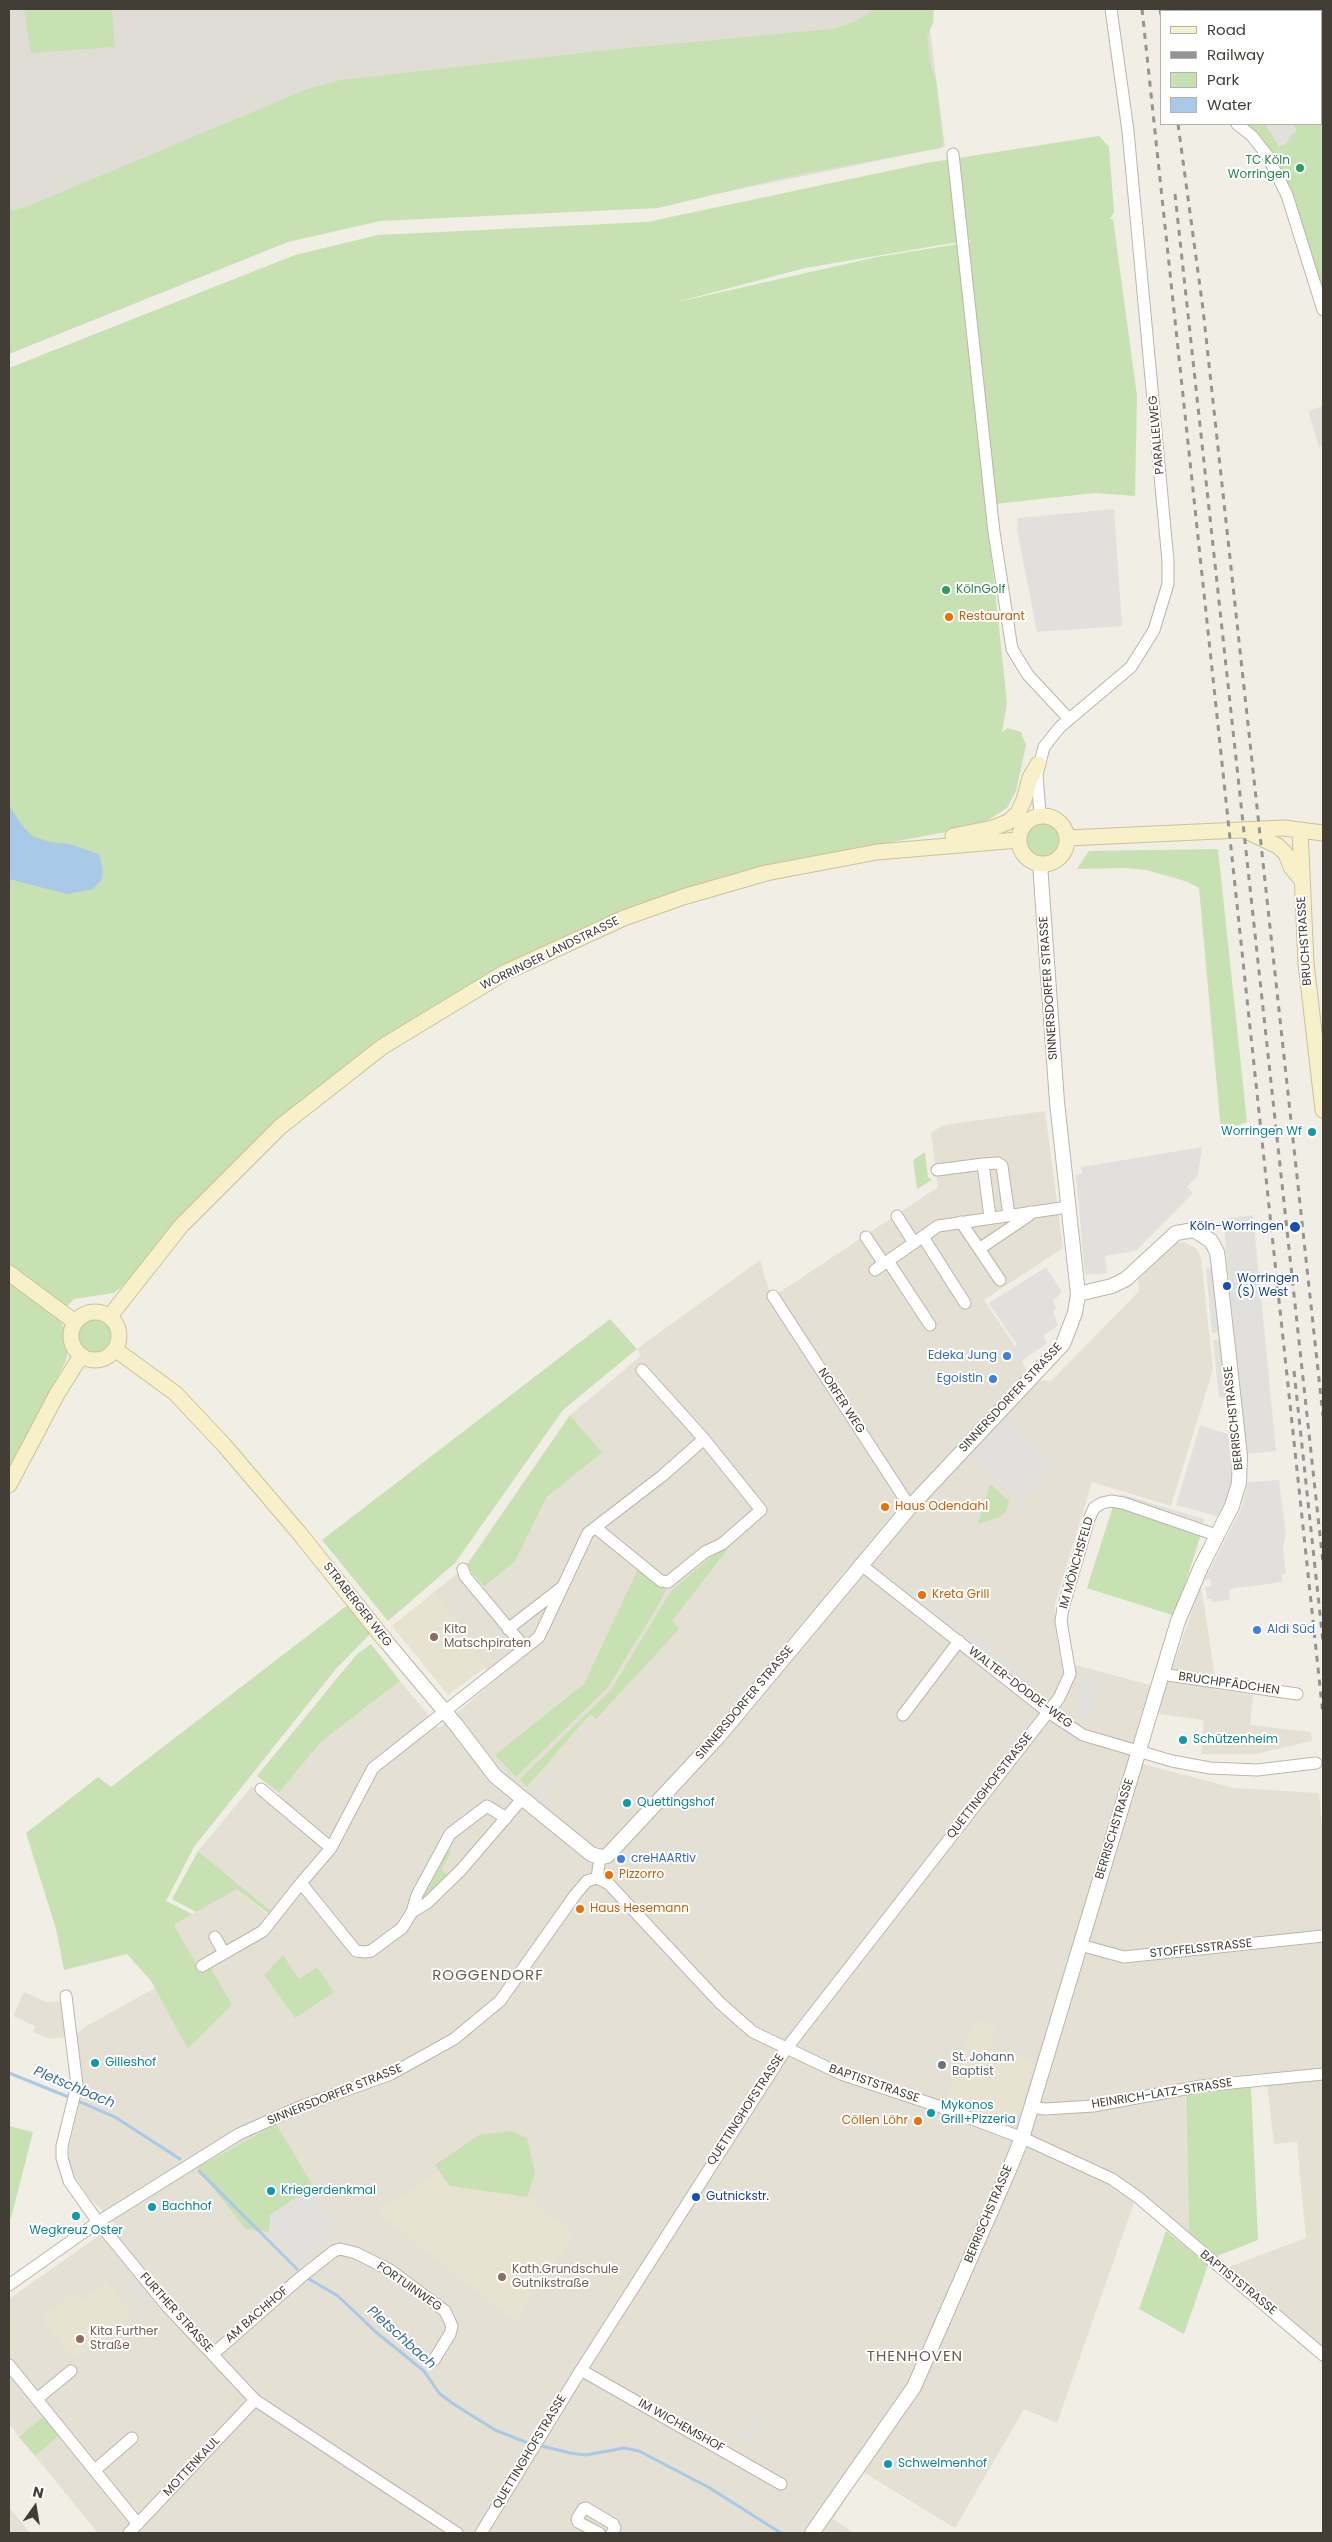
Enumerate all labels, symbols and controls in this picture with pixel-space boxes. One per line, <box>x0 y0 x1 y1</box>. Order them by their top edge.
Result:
legend <box>1160 10 1322 125</box>
text: Road <box>1207 19 1246 40</box>
text: Railway <box>1207 44 1265 65</box>
text: Park <box>1207 69 1239 90</box>
text: Water <box>1207 94 1252 115</box>
place label: TC Köln Worringen <box>1228 154 1290 182</box>
marker: TC Köln Worringen <box>1294 162 1306 174</box>
street label: PARALLELWEG <box>1146 395 1168 475</box>
place label: KölnGolf <box>956 583 1005 597</box>
marker: KölnGolf <box>940 584 952 596</box>
place label: Restaurant <box>959 610 1025 624</box>
marker: Restaurant <box>943 611 955 623</box>
street label: BRUCHSTRASSE <box>1295 896 1315 986</box>
street label: WORRINGER LANDSTRASSE <box>478 914 622 994</box>
street label: SINNERSDORFER STRASSE <box>1037 915 1061 1061</box>
place label: Worringen Wf <box>1221 1125 1302 1139</box>
marker: Worringen Wf <box>1306 1126 1318 1138</box>
place label: Köln-Worringen <box>1190 1220 1284 1234</box>
marker: Köln-Worringen <box>1288 1220 1302 1234</box>
place label: Worringen (S) West <box>1237 1272 1299 1300</box>
marker: Worringen (S) West <box>1221 1280 1233 1292</box>
street label: SINNERSDORFER STRASSE <box>956 1340 1066 1456</box>
place label: Edeka Jung <box>928 1349 997 1363</box>
marker: Edeka Jung <box>1001 1350 1013 1362</box>
street label: BERRISCHSTRASSE <box>1221 1365 1247 1471</box>
street label: NORFER WEG <box>815 1366 867 1436</box>
place label: EgoistIn <box>937 1372 983 1386</box>
marker: EgoistIn <box>987 1373 999 1385</box>
place label: Haus Odendahl <box>895 1500 988 1514</box>
marker: Haus Odendahl <box>879 1501 891 1513</box>
street label: IM MÖNCHSFELD <box>1057 1515 1097 1611</box>
street label: STRABERGER WEG <box>320 1560 394 1650</box>
place label: Kreta Grill <box>932 1588 989 1602</box>
marker: Kreta Grill <box>916 1589 928 1601</box>
place label: Kita Matschpiraten <box>444 1623 531 1651</box>
place label: Aldi Süd <box>1267 1623 1315 1637</box>
marker: Aldi Süd <box>1251 1624 1263 1636</box>
marker: Kita Matschpiraten <box>428 1631 440 1643</box>
street label: SINNERSDORFER STRASSE <box>693 1643 797 1763</box>
street label: WALTER-DODDE-WEG <box>965 1644 1075 1732</box>
street label: BRUCHPFÄDCHEN <box>1177 1670 1281 1698</box>
street label: QUETTINGHOFSTRASSE <box>944 1730 1036 1842</box>
place label: Schützenheim <box>1193 1733 1278 1747</box>
marker: Schützenheim <box>1177 1734 1189 1746</box>
street label: BERRISCHSTRASSE <box>1093 1777 1137 1881</box>
place label: Quettingshof <box>637 1796 715 1810</box>
marker: Quettingshof <box>621 1797 633 1809</box>
place label: creHAARtiv <box>631 1852 696 1866</box>
marker: creHAARtiv <box>615 1853 627 1865</box>
place label: Pizzorro <box>619 1868 664 1882</box>
marker: Pizzorro <box>603 1869 615 1881</box>
place label: Haus Hesemann <box>590 1902 689 1916</box>
marker: Haus Hesemann <box>574 1903 586 1915</box>
street label: STOFFELSSTRASSE <box>1149 1936 1253 1962</box>
district label: ROGGENDORF <box>431 1967 545 1985</box>
street label: QUETTINGHOFSTRASSE <box>704 2051 788 2169</box>
place label: St. Johann Baptist <box>952 2051 1014 2079</box>
place label: Gilleshof <box>105 2056 156 2070</box>
marker: Gilleshof <box>89 2057 101 2069</box>
marker: St. Johann Baptist <box>936 2059 948 2071</box>
street label: SINNERSDORFER STRASSE <box>265 2061 405 2129</box>
street label: BAPTISTSTRASSE <box>827 2062 921 2106</box>
water label: Pletschbach <box>31 2063 117 2113</box>
street label: HEINRICH-LATZ-STRASSE <box>1091 2076 1233 2112</box>
place label: Mykonos Grill+Pizzeria <box>941 2099 1016 2127</box>
marker: Mykonos Grill+Pizzeria <box>925 2107 937 2119</box>
place label: Cöllen Löhr <box>842 2114 908 2128</box>
marker: Cöllen Löhr <box>912 2115 924 2127</box>
street label: BERRISCHSTRASSE <box>962 2163 1016 2265</box>
place label: Kriegerdenkmal <box>281 2184 376 2198</box>
marker: Kriegerdenkmal <box>265 2185 277 2197</box>
place label: Gutnickstr. <box>706 2190 769 2204</box>
marker: Gutnickstr. <box>690 2191 702 2203</box>
place label: Bachhof <box>162 2200 212 2214</box>
marker: Bachhof <box>146 2201 158 2213</box>
marker: Wegkreuz Oster <box>70 2210 82 2222</box>
place label: Wegkreuz Oster <box>29 2224 123 2238</box>
street label: BAPTISTSTRASSE <box>1197 2248 1279 2318</box>
street label: FORTUINWEG <box>374 2259 444 2315</box>
place label: Kath.Grundschule Gutnikstraße <box>512 2263 618 2291</box>
street label: FURTHER STRASSE <box>137 2270 215 2356</box>
marker: Kath.Grundschule Gutnikstraße <box>496 2271 508 2283</box>
street label: AM BACHHOF <box>223 2284 291 2346</box>
water label: Pletschbach <box>363 2303 439 2373</box>
place label: Kita Further Straße <box>90 2325 158 2353</box>
marker: Kita Further Straße <box>74 2333 86 2345</box>
district label: THENHOVEN <box>866 2348 964 2366</box>
street label: QUETTINGHOFSTRASSE <box>490 2392 570 2512</box>
street label: IM WICHEMSHOF <box>636 2396 726 2456</box>
street label: MOTTENKAUL <box>161 2434 223 2500</box>
place label: Schwelmenhof <box>898 2457 987 2471</box>
marker: Schwelmenhof <box>882 2458 894 2470</box>
text: N <box>31 2481 46 2503</box>
north arrow <box>10 2482 60 2532</box>

